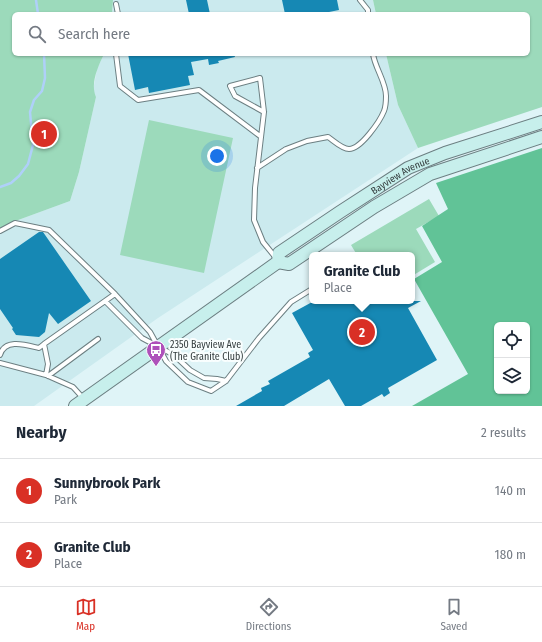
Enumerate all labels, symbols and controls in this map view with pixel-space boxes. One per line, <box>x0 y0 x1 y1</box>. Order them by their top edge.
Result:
search box <box>12 12 530 56</box>
icon: search <box>26 23 48 45</box>
text: Search here <box>58 25 130 43</box>
pin: 1 <box>31 119 57 149</box>
your location <box>207 146 227 166</box>
street label: Bayview Avenue <box>369 155 431 197</box>
popup <box>309 252 415 304</box>
text: Granite Club <box>324 262 400 280</box>
text: Place <box>324 280 352 295</box>
pin: 2 <box>349 317 375 347</box>
map controls <box>494 322 530 394</box>
button: locate <box>494 322 530 358</box>
bus stop icon: 2350 Bayview Ave (The Granite Club) <box>145 339 167 367</box>
place label: 2350 Bayview Ave (The Granite Club) <box>170 339 243 363</box>
button: layers <box>494 358 530 394</box>
text: Nearby <box>16 422 67 443</box>
text: 2 results <box>481 425 526 440</box>
text: Sunnybrook Park <box>54 474 160 492</box>
text: 1 <box>26 483 32 498</box>
text: 140 m <box>495 483 526 498</box>
text: Park <box>54 492 77 507</box>
text: Granite Club <box>54 538 131 556</box>
text: 2 <box>26 547 32 562</box>
text: 180 m <box>495 547 526 562</box>
text: Place <box>54 556 82 571</box>
tab: Map <box>75 596 97 633</box>
tab: Directions <box>246 596 291 633</box>
tab: Saved <box>441 596 467 633</box>

